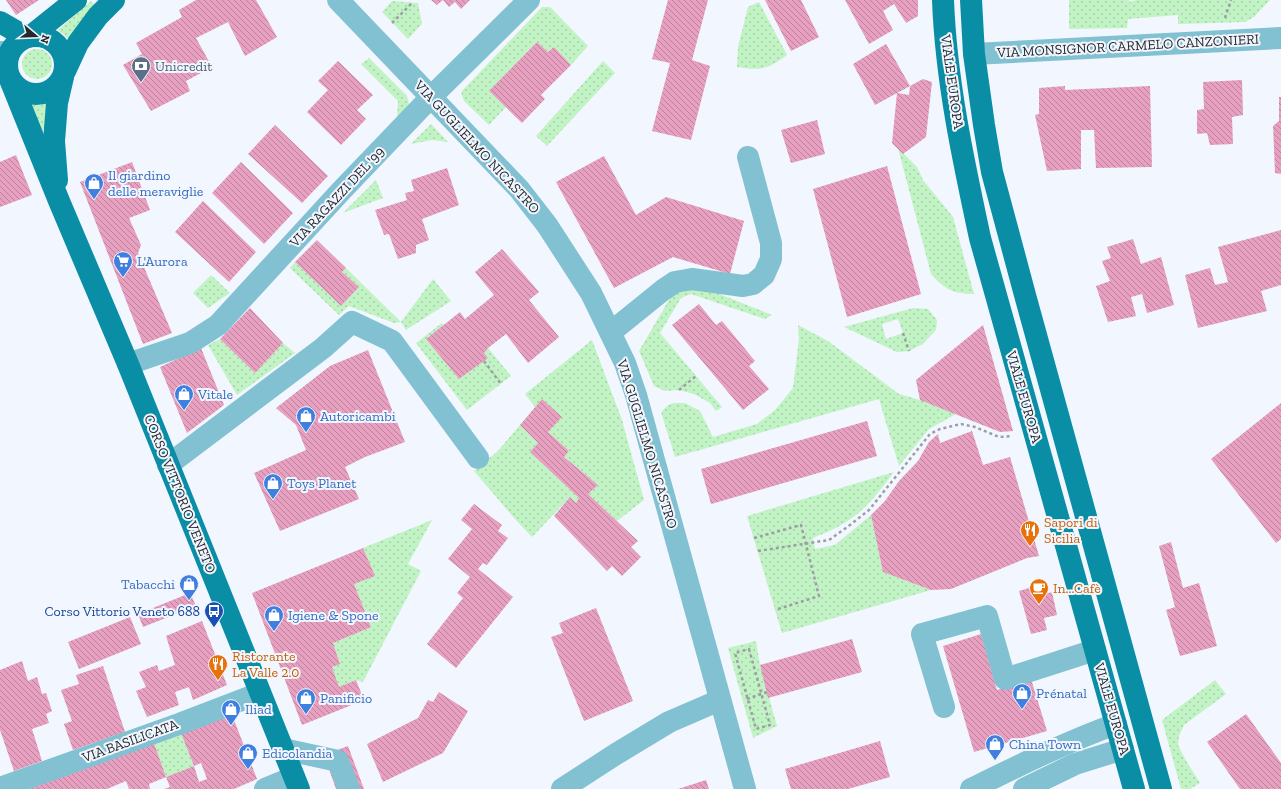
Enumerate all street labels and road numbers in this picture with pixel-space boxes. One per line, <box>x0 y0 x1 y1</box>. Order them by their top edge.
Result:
street label: VIA MONSIGNOR CARMELO CANZONIERI <box>996 31 1259 61</box>
street label: VIALE EUROPA <box>937 33 967 131</box>
street label: VIA GUGLIELMO NICASTRO <box>410 76 543 217</box>
street label: VIA RAGAZZI DEL '99 <box>285 143 388 251</box>
street label: VIALE EUROPA <box>1002 348 1046 446</box>
street label: VIA GUGLIELMO NICASTRO <box>613 356 681 531</box>
street label: CORSO VITTORIO VENETO <box>140 412 220 576</box>
street label: VIALE EUROPA <box>1090 660 1134 758</box>
street label: VIA BASILICATA <box>79 715 181 767</box>

